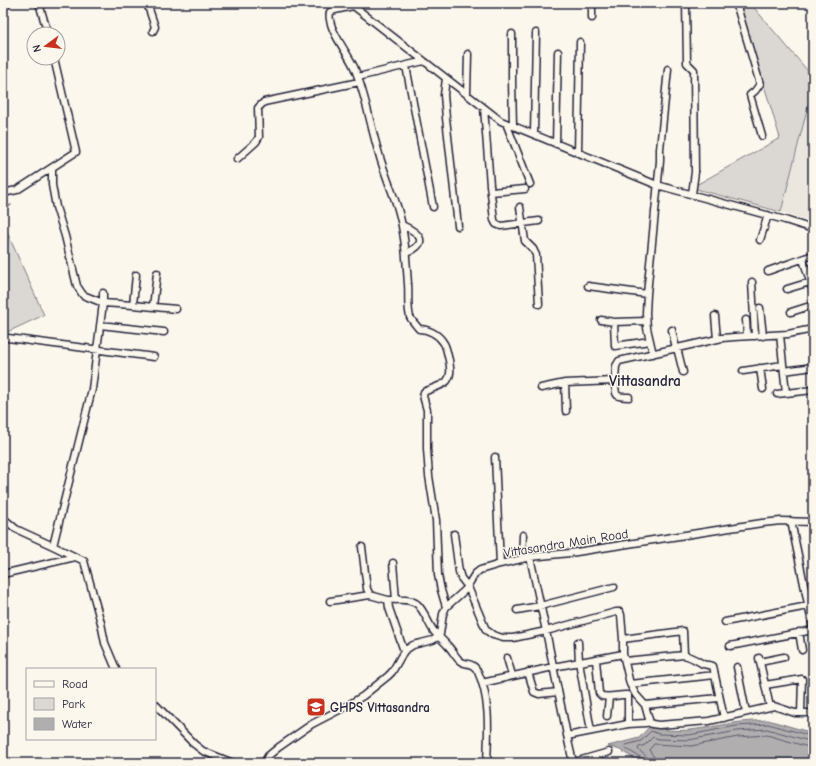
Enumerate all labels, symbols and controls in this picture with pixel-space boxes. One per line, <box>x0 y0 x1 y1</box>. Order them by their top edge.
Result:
north arrow <box>26 26 66 66</box>
text: N <box>30 43 44 54</box>
district label: Vittasandra <box>609 372 681 390</box>
street label: Vittasandra Main Road <box>503 526 629 560</box>
legend <box>26 668 156 740</box>
text: Road <box>62 677 88 691</box>
school or university icon: GHPS Vittasandra <box>305 696 327 718</box>
text: Park <box>62 697 85 711</box>
place label: GHPS Vittasandra <box>330 700 430 715</box>
text: Water <box>62 717 92 731</box>

